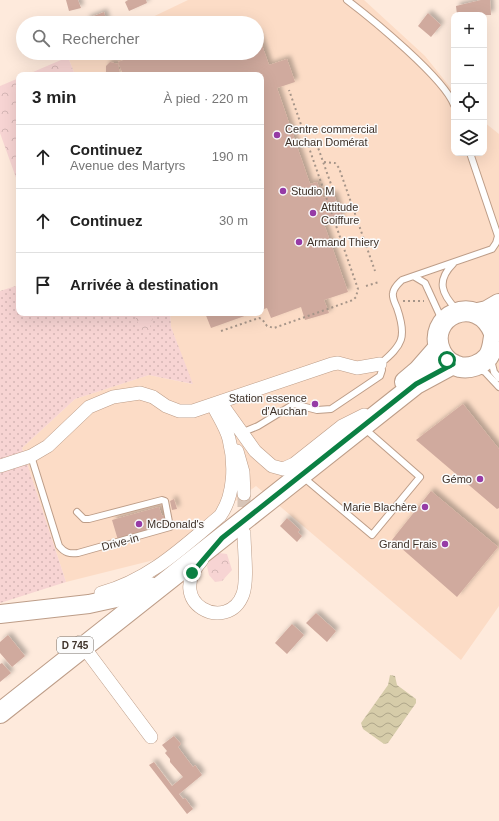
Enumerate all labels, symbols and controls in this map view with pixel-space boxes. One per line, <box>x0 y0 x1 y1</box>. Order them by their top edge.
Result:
map controls <box>451 12 487 156</box>
button: + <box>451 12 487 48</box>
search box <box>16 16 264 60</box>
icon: search <box>30 27 52 49</box>
text: Rechercher <box>62 30 140 47</box>
button: − <box>451 48 487 84</box>
button: locate <box>451 84 487 120</box>
text: 3 min <box>32 88 76 107</box>
text: À pied · 220 m <box>163 91 248 106</box>
button: layers <box>451 120 487 156</box>
place label: Centre commercial Auchan Domérat <box>285 123 377 148</box>
marker: Centre commercial Auchan Domérat <box>272 130 282 140</box>
text: Continuez <box>70 141 143 158</box>
icon: ahead <box>32 146 54 168</box>
text: 190 m <box>212 149 248 164</box>
text: Avenue des Martyrs <box>70 158 185 173</box>
place label: Studio M <box>291 185 334 197</box>
marker: Studio M <box>278 186 288 196</box>
place label: Attitude Coiffure <box>321 201 359 226</box>
marker: Attitude Coiffure <box>308 208 318 218</box>
icon: ahead <box>32 210 54 232</box>
text: Continuez <box>70 212 143 229</box>
text: 30 m <box>219 213 248 228</box>
place label: Armand Thiery <box>307 236 379 248</box>
marker: Armand Thiery <box>294 237 304 247</box>
icon: arrive <box>32 274 54 296</box>
text: Arrivée à destination <box>70 276 218 293</box>
route start <box>438 351 456 369</box>
place label: Station essence d'Auchan <box>229 392 307 417</box>
marker: Station essence d'Auchan <box>310 399 320 409</box>
place label: Gémo <box>442 473 472 485</box>
marker: Gémo <box>475 474 485 484</box>
place label: Marie Blachère <box>343 501 417 513</box>
marker: Marie Blachère <box>420 502 430 512</box>
place label: McDonald's <box>147 518 205 530</box>
marker: McDonald's <box>134 519 144 529</box>
street label: Drive-in <box>100 531 140 553</box>
place label: Grand Frais <box>379 538 437 550</box>
marker: Grand Frais <box>440 539 450 549</box>
route end <box>183 564 201 582</box>
road number: D 745 <box>57 637 93 653</box>

